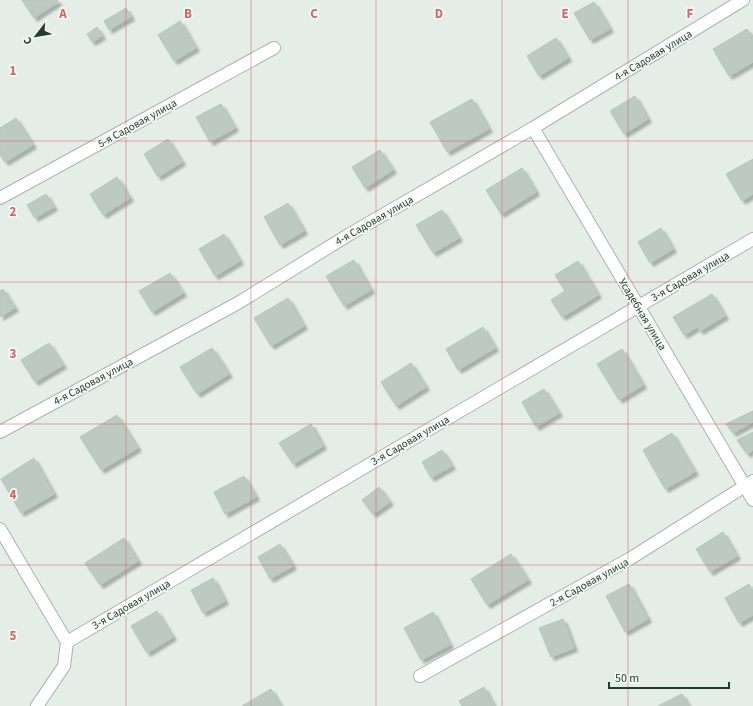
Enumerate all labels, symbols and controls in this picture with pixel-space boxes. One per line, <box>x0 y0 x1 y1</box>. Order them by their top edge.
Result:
text: A <box>58 5 67 23</box>
text: B <box>184 5 192 23</box>
text: C <box>310 5 318 23</box>
text: D <box>435 5 443 23</box>
text: E <box>561 5 569 23</box>
text: F <box>687 5 694 23</box>
north arrow <box>16 16 56 56</box>
street label: 4-я Садовая улица <box>612 26 695 85</box>
text: С <box>19 34 36 48</box>
text: 1 <box>10 62 17 80</box>
street label: 5-я Садовая улица <box>95 96 179 151</box>
street label: 4-я Садовая улица <box>332 192 416 249</box>
text: 2 <box>10 203 17 221</box>
street label: 3-я Садовая улица <box>648 248 732 305</box>
street label: Усадебная улица <box>615 276 670 353</box>
text: 3 <box>10 345 17 363</box>
street label: 4-я Садовая улица <box>51 354 136 409</box>
street label: 3-я Садовая улица <box>368 412 452 469</box>
text: 4 <box>10 486 17 504</box>
street label: 2-я Садовая улица <box>547 555 631 610</box>
street label: 3-я Садовая улица <box>89 576 173 633</box>
text: 5 <box>10 627 17 645</box>
scale bar <box>609 664 729 690</box>
text: 50 m <box>615 670 639 687</box>

